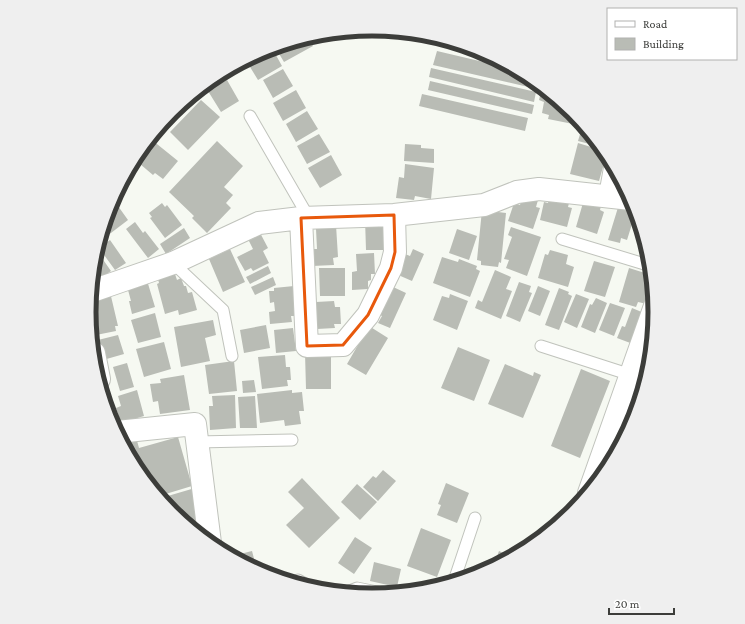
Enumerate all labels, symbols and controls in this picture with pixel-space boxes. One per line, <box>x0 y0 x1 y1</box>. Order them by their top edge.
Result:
legend <box>607 8 737 60</box>
text: Road <box>643 17 668 31</box>
text: Building <box>643 37 684 51</box>
scale bar <box>609 590 674 616</box>
text: 20 m <box>615 597 640 611</box>

